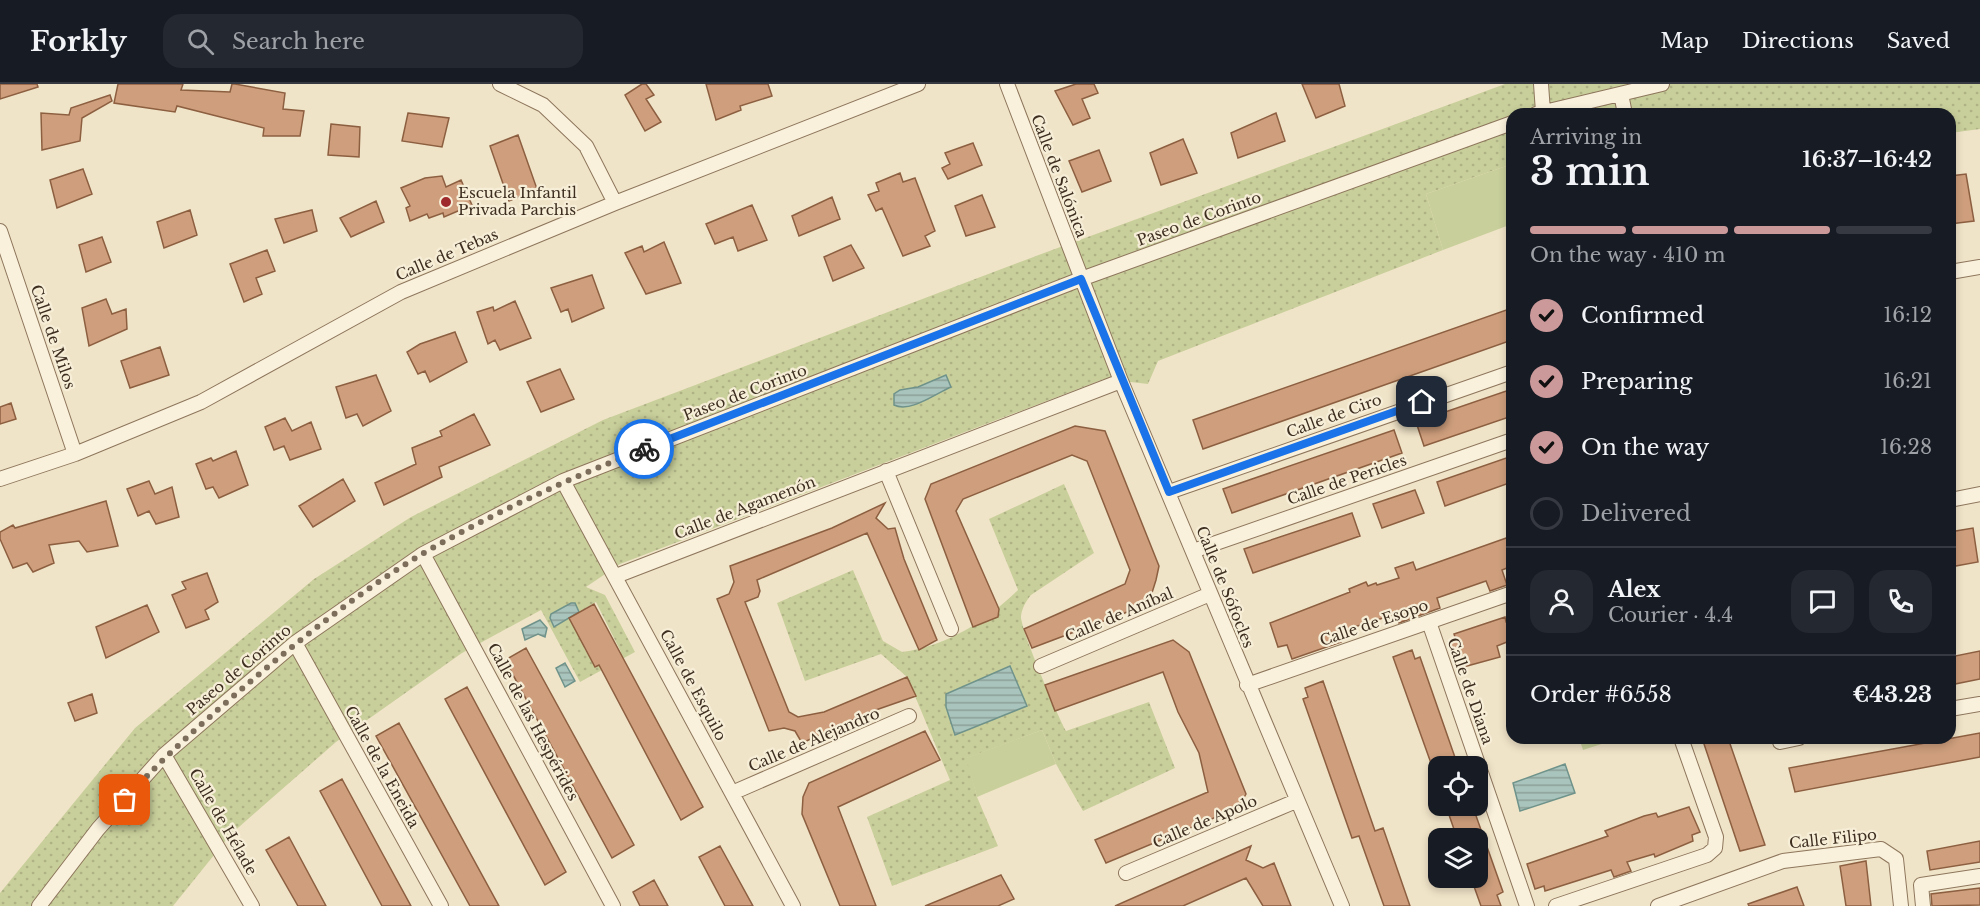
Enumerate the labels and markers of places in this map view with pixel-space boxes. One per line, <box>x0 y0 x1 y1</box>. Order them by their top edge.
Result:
place label: Escuela Infantil Privada Parchis <box>458 183 577 219</box>
marker: Escuela Infantil Privada Parchis <box>439 195 453 209</box>
pin <box>1396 376 1447 427</box>
pin <box>99 774 150 825</box>

